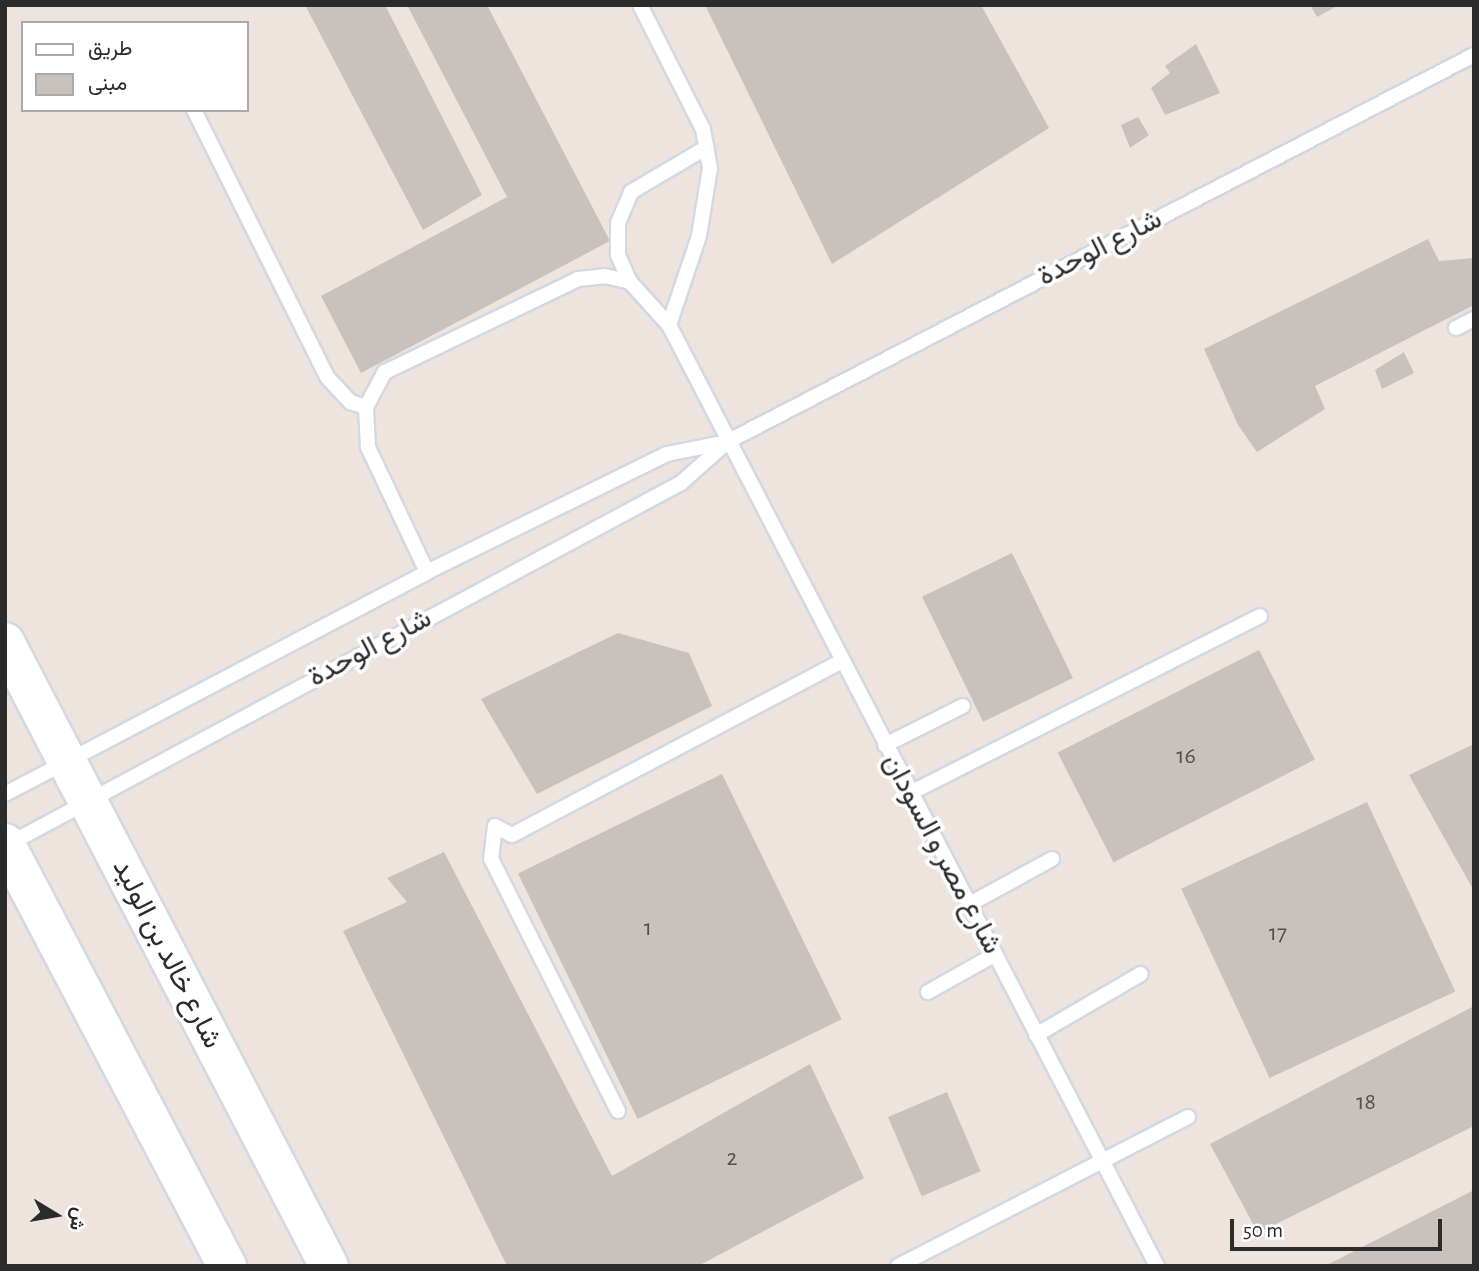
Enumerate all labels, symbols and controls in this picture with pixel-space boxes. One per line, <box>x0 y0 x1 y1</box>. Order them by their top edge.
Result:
legend <box>21 21 248 112</box>
text: طريق <box>88 38 133 59</box>
text: مبنى <box>88 73 127 94</box>
street label: شارع الوحدة <box>1032 202 1168 294</box>
street label: شارع الوحدة <box>303 602 437 694</box>
house number: 16 <box>1176 743 1196 771</box>
street label: شارع مصر و السودان <box>875 748 1009 960</box>
street label: شارع خالد بن الوليد <box>105 854 229 1054</box>
house number: 1 <box>644 915 652 943</box>
house number: 17 <box>1269 920 1287 948</box>
house number: 18 <box>1356 1089 1376 1117</box>
house number: 2 <box>727 1145 737 1173</box>
north arrow <box>21 1180 91 1250</box>
scale bar <box>1234 1204 1446 1248</box>
text: ش <box>66 1206 89 1232</box>
text: 50 m <box>1243 1220 1283 1241</box>

